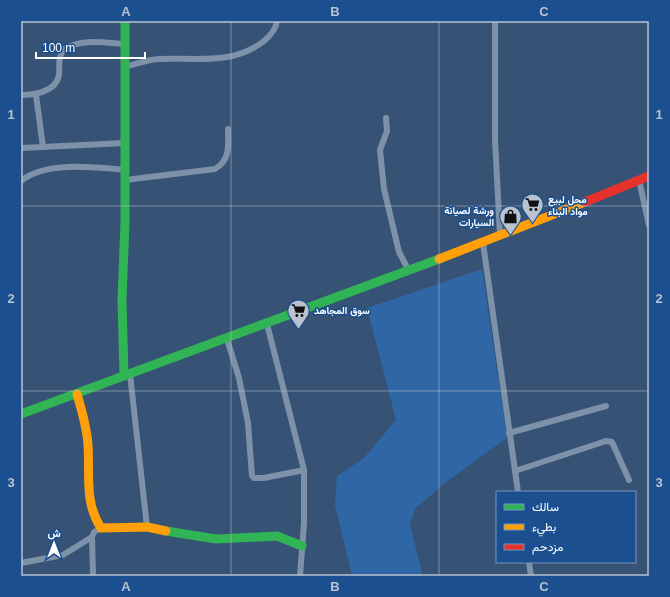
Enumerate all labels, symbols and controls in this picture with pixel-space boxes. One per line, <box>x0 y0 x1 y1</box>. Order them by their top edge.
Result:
text: A <box>121 4 131 19</box>
text: B <box>330 4 340 19</box>
text: C <box>539 4 549 19</box>
scale bar <box>36 34 145 60</box>
text: 100 m <box>42 41 75 55</box>
text: 1 <box>7 107 15 122</box>
text: 1 <box>655 107 663 122</box>
supermarket icon: محل لبيع مواد البناء <box>520 192 546 225</box>
place label: محل لبيع مواد البناء <box>548 194 588 218</box>
shop icon: ورشة لصيانة السيارات <box>497 203 523 236</box>
place label: ورشة لصيانة السيارات <box>444 205 494 229</box>
text: 2 <box>7 291 15 306</box>
text: 2 <box>655 291 663 306</box>
supermarket icon: سوق المجاهد <box>285 297 311 330</box>
place label: سوق المجاهد <box>314 305 370 317</box>
text: 3 <box>7 475 15 490</box>
text: 3 <box>655 475 663 490</box>
legend <box>496 491 636 563</box>
text: سالك <box>532 500 559 514</box>
text: بطيء <box>532 520 556 537</box>
north arrow <box>34 523 74 563</box>
text: ش <box>47 527 61 540</box>
text: مزدحم <box>532 540 563 555</box>
text: A <box>121 579 131 594</box>
text: B <box>330 579 340 594</box>
text: C <box>539 579 549 594</box>

